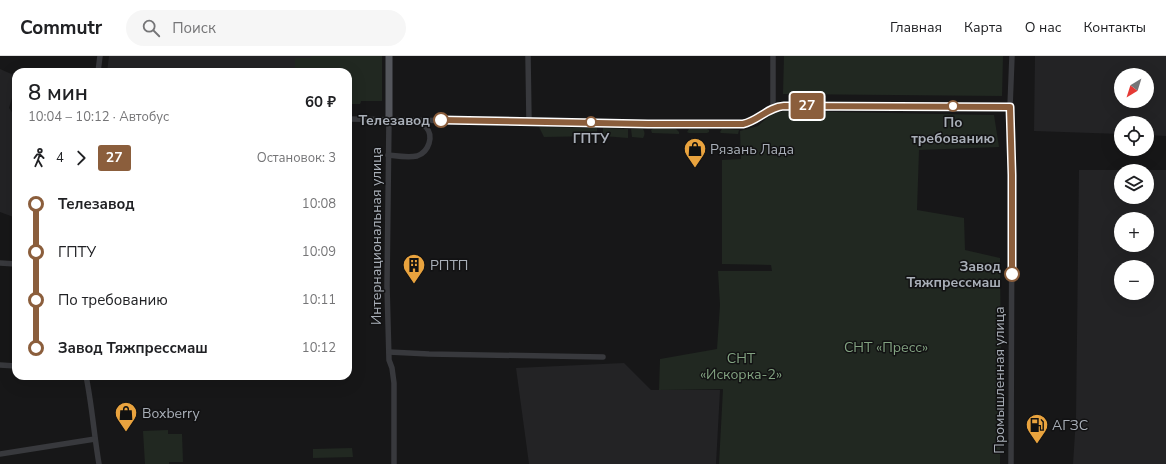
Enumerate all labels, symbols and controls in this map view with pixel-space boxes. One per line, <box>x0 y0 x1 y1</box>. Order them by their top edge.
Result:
search box <box>126 10 406 46</box>
text: Commutr <box>20 15 102 41</box>
icon: search <box>140 17 162 39</box>
text: Поиск <box>172 18 216 38</box>
text: Главная <box>890 18 942 37</box>
text: Карта <box>964 18 1003 37</box>
text: О нас <box>1025 18 1061 37</box>
text: Контакты <box>1083 18 1146 37</box>
north arrow <box>1114 68 1154 108</box>
map controls <box>1114 68 1154 300</box>
text: 8 мин <box>28 78 88 108</box>
text: 60 ₽ <box>305 92 336 112</box>
line badge: 27 <box>789 93 825 119</box>
text: 27 <box>799 96 815 115</box>
marker: По требованию <box>947 100 959 112</box>
text: 10:04 – 10:12 · Автобус <box>28 108 169 126</box>
place label: Телезавод <box>358 111 430 130</box>
marker: Телезавод <box>433 112 449 128</box>
place label: По требованию <box>911 113 995 148</box>
marker: ГПТУ <box>585 116 597 128</box>
button: locate <box>1114 116 1154 156</box>
place label: ГПТУ <box>573 129 610 148</box>
shop icon: Рязань Лада <box>682 136 708 169</box>
place label: Рязань Лада <box>710 140 794 159</box>
icon: walk <box>28 147 50 169</box>
icon: forward <box>70 147 92 169</box>
street label: Интернациональная улица <box>367 147 386 325</box>
text: 27 <box>106 148 123 167</box>
text: 4 <box>56 149 64 167</box>
text: Остановок: 3 <box>257 149 336 167</box>
button: layers <box>1114 164 1154 204</box>
text: Телезавод <box>58 194 135 214</box>
text: 10:08 <box>302 195 336 213</box>
button: + <box>1114 212 1154 252</box>
text: ГПТУ <box>58 242 96 262</box>
text: 10:09 <box>302 243 336 261</box>
building icon: РПТП <box>401 252 427 285</box>
place label: РПТП <box>430 256 468 275</box>
place label: Завод Тяжпрессмаш <box>907 257 1001 292</box>
button: − <box>1114 260 1154 300</box>
marker: Завод Тяжпрессмаш <box>1004 266 1020 282</box>
text: По требованию <box>58 290 168 310</box>
text: 10:11 <box>302 291 336 309</box>
street label: Промышленная улица <box>990 306 1009 454</box>
text: Завод Тяжпрессмаш <box>58 338 208 358</box>
park label: СНТ «Пресс» <box>844 338 928 357</box>
text: 10:12 <box>302 339 336 357</box>
park label: СНТ «Искорка-2» <box>700 349 782 384</box>
shop icon: Boxberry <box>113 400 139 433</box>
place label: Boxberry <box>142 404 200 423</box>
fuel station icon: АГЗС <box>1024 412 1050 445</box>
place label: АГЗС <box>1052 416 1088 435</box>

